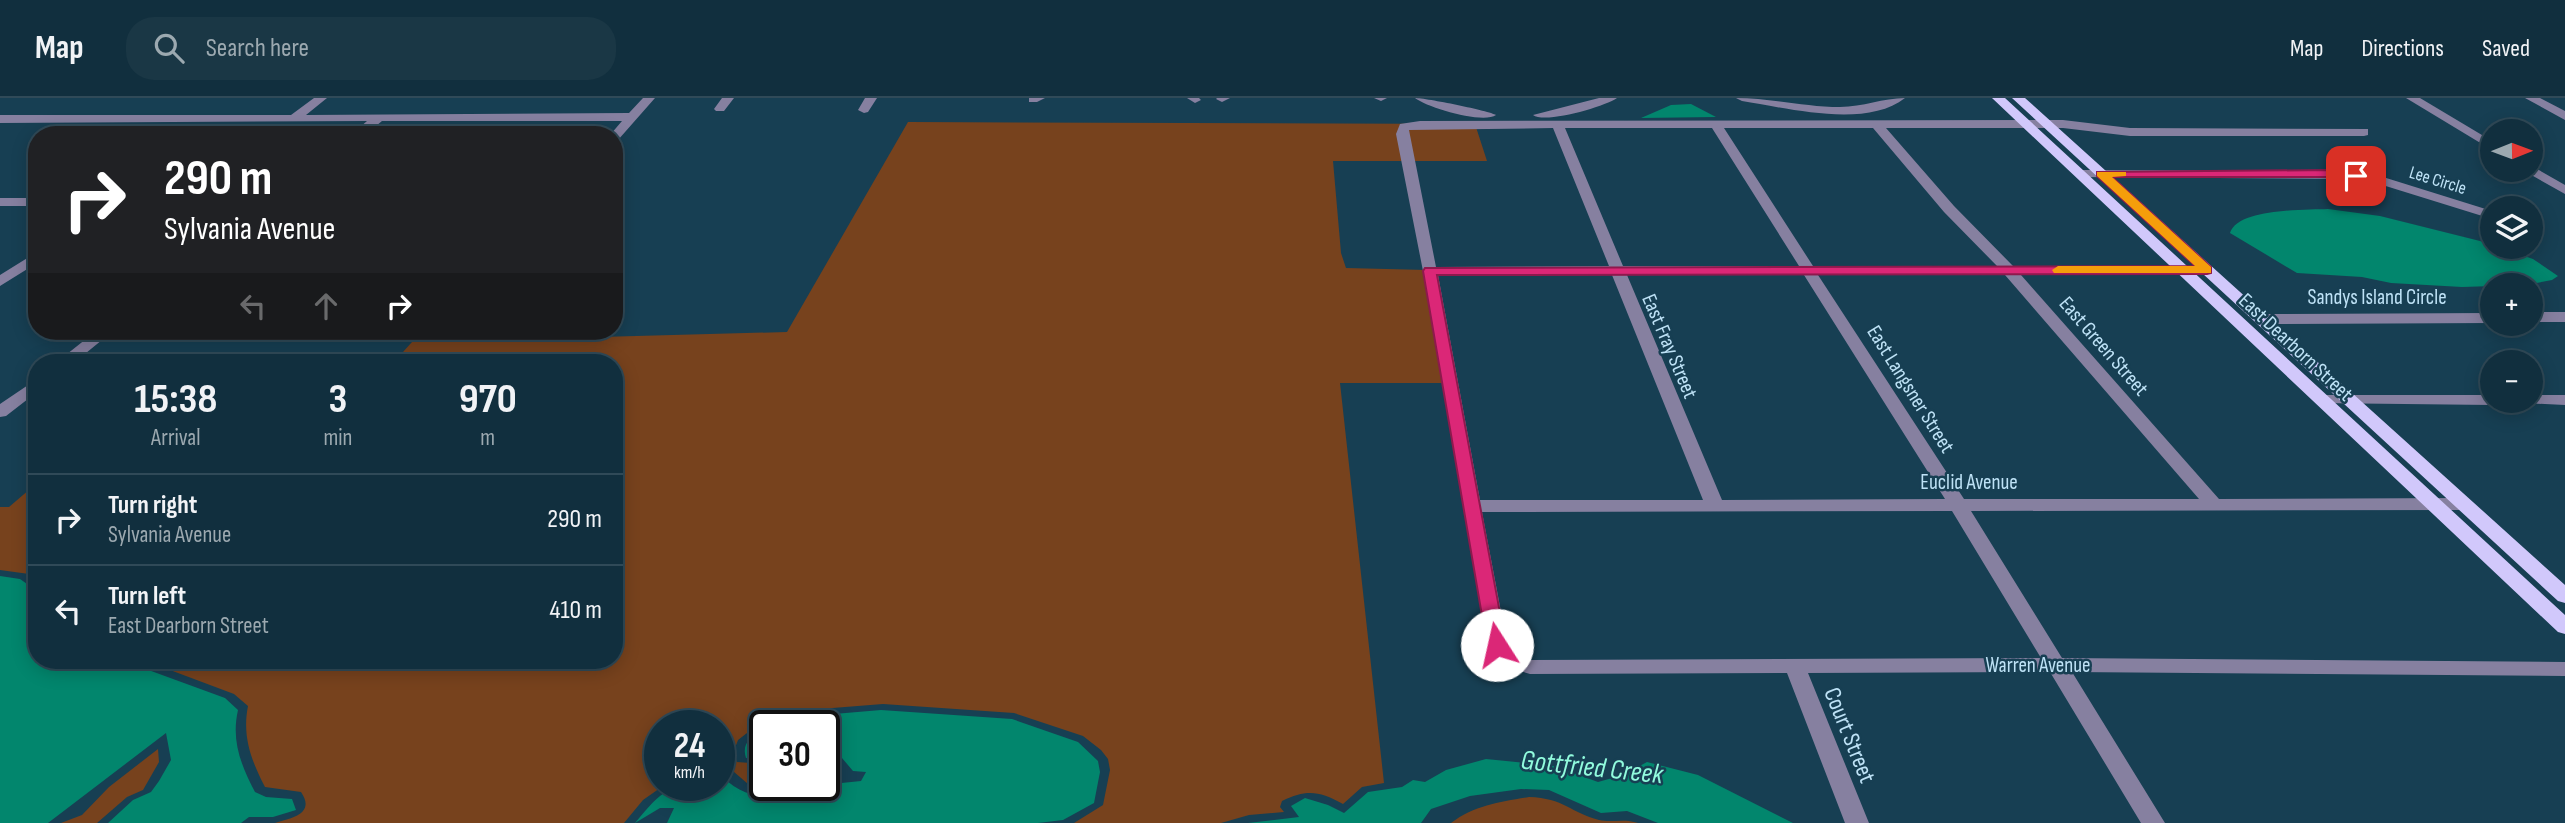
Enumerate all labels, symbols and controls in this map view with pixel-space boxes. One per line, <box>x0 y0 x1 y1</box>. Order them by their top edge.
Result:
search box <box>126 17 616 80</box>
text: Map <box>35 28 84 68</box>
icon: search <box>150 29 188 67</box>
text: Search here <box>206 33 309 64</box>
text: Map <box>2290 34 2323 63</box>
text: Directions <box>2361 34 2444 63</box>
text: Saved <box>2482 34 2530 63</box>
north arrow <box>2480 119 2543 182</box>
map controls <box>2480 119 2543 413</box>
pin <box>2326 146 2386 206</box>
text: 290 m <box>164 150 272 209</box>
icon: right <box>49 154 140 245</box>
icon: arrive <box>2337 157 2375 195</box>
street label: Lee Circle <box>2407 162 2469 199</box>
button: layers <box>2480 196 2543 259</box>
text: Sylvania Avenue <box>164 210 335 249</box>
button: + <box>2480 273 2543 336</box>
street label: Sandys Island Circle <box>2307 285 2447 310</box>
icon: left <box>234 287 272 325</box>
icon: ahead <box>307 287 345 325</box>
icon: right <box>380 287 418 325</box>
street label: East Dearborn Street <box>2233 288 2358 407</box>
street label: East Fray Street <box>1636 290 1703 402</box>
street label: East Green Street <box>2054 292 2154 401</box>
street label: East Langsner Street <box>1861 321 1960 458</box>
button: − <box>2480 350 2543 413</box>
text: 15:38 <box>134 374 217 425</box>
text: 3 <box>329 374 347 425</box>
text: 970 <box>459 374 517 425</box>
text: Arrival <box>151 424 200 452</box>
text: min <box>324 424 352 452</box>
text: m <box>480 424 495 452</box>
street label: Euclid Avenue <box>1920 470 2018 495</box>
text: Turn right <box>108 490 197 521</box>
icon: right <box>49 501 87 539</box>
text: 290 m <box>547 504 602 535</box>
text: Sylvania Avenue <box>108 521 231 549</box>
text: Turn left <box>108 581 186 612</box>
icon: left <box>49 592 87 630</box>
text: 410 m <box>550 595 602 626</box>
position arrow <box>1460 608 1534 682</box>
text: East Dearborn Street <box>108 612 269 640</box>
street label: Warren Avenue <box>1985 653 2091 678</box>
street label: Court Street <box>1817 683 1882 787</box>
speed limit sign: 30 <box>749 710 840 801</box>
text: 24 <box>674 725 705 768</box>
water label: Gottfried Creek <box>1519 744 1666 792</box>
text: km/h <box>674 762 705 783</box>

